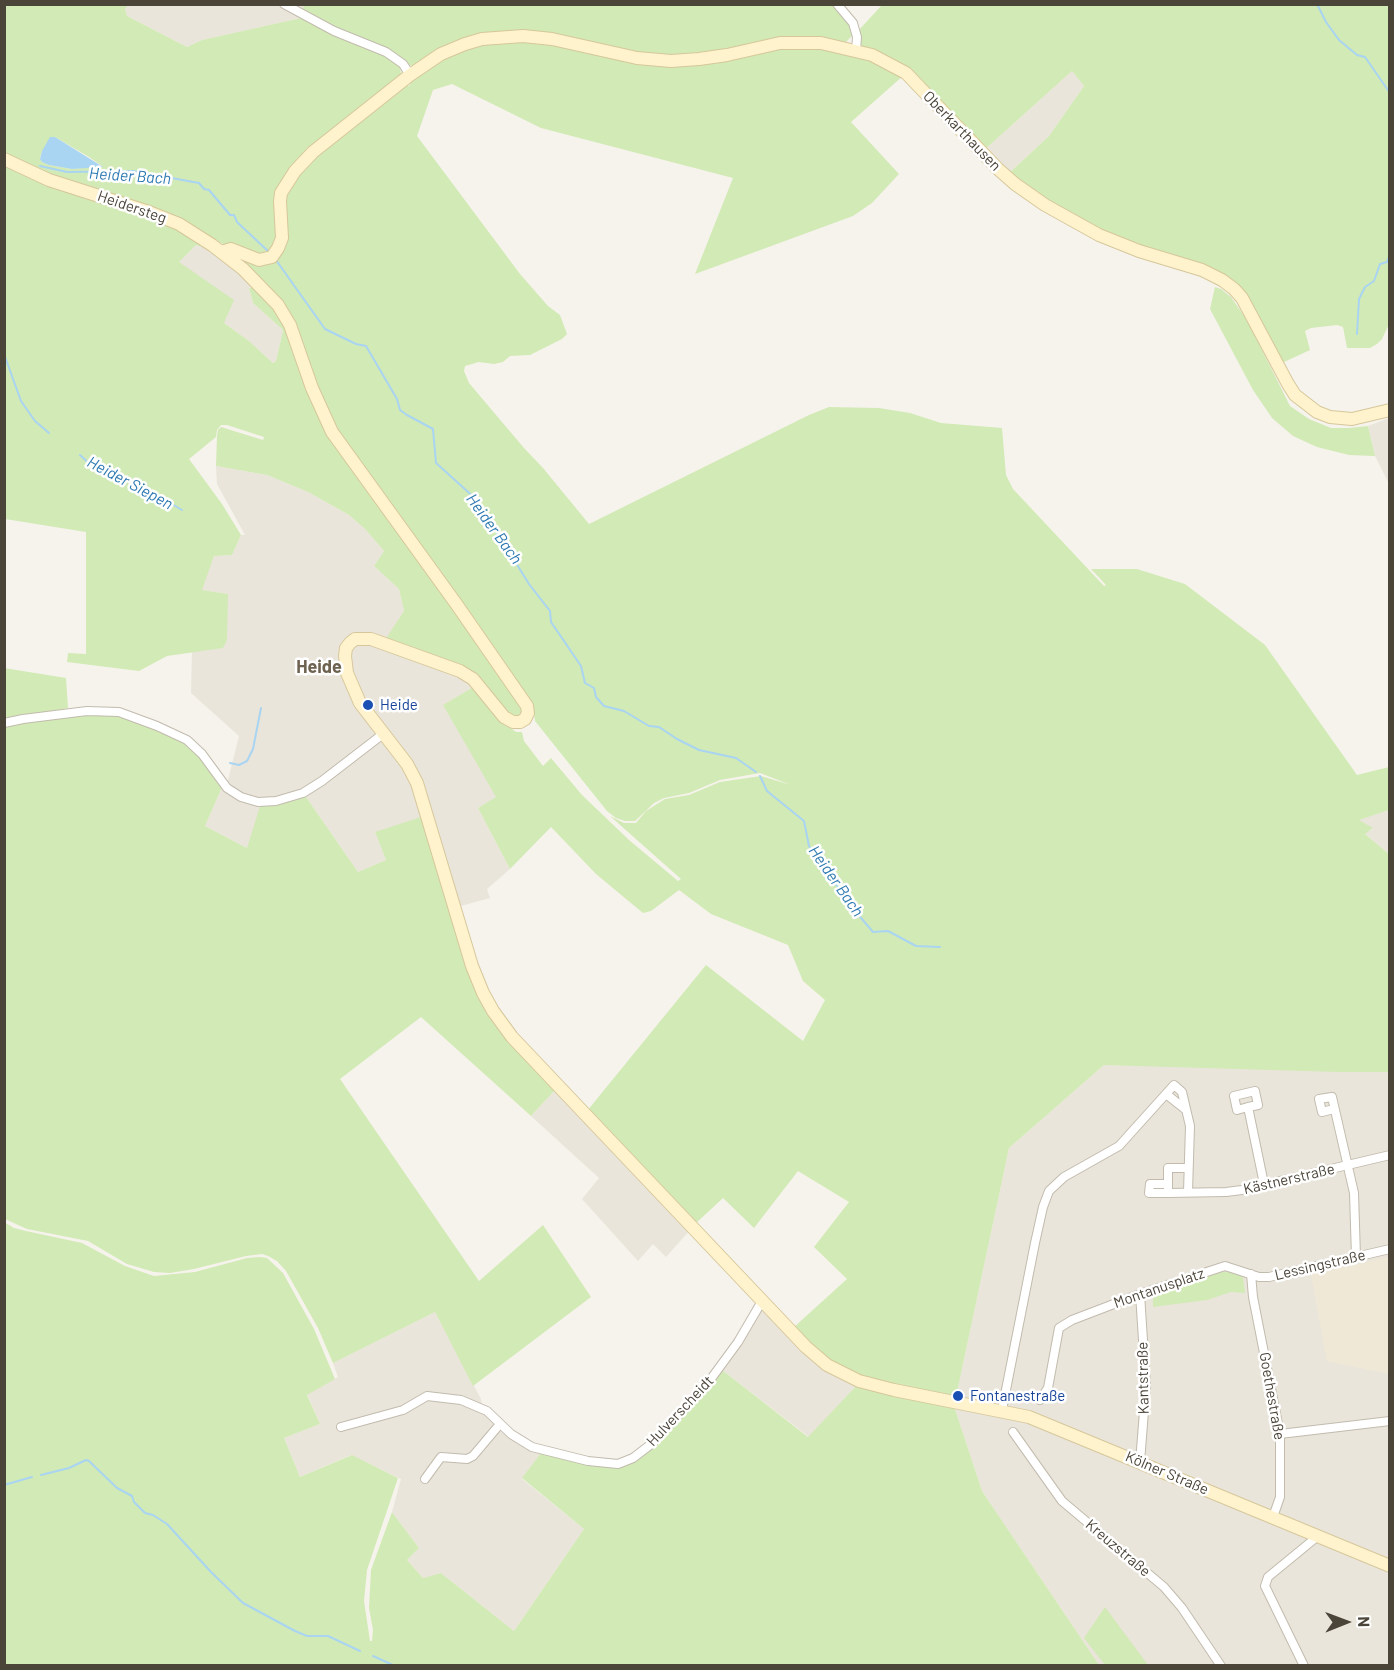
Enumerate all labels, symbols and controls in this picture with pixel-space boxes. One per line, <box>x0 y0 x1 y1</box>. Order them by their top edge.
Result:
street label: Oberkarthausen <box>919 87 1005 175</box>
water label: Heider Bach <box>88 164 172 188</box>
street label: Heidersteg <box>95 187 169 227</box>
water label: Heider Siepen <box>84 452 176 514</box>
water label: Heider Bach <box>462 490 526 568</box>
district label: Heide <box>296 656 342 678</box>
place label: Heide <box>380 696 418 714</box>
marker: Heide <box>361 698 375 712</box>
water label: Heider Bach <box>805 842 867 920</box>
street label: Kästnerstraße <box>1242 1160 1336 1198</box>
street label: Lessingstraße <box>1273 1246 1367 1284</box>
street label: Montanusplatz <box>1111 1264 1207 1312</box>
street label: Kantstraße <box>1133 1342 1153 1414</box>
street label: Goethestraße <box>1255 1351 1289 1441</box>
street label: Hulverscheidt <box>643 1372 717 1450</box>
place label: Fontanestraße <box>970 1387 1065 1405</box>
marker: Fontanestraße <box>951 1389 965 1403</box>
street label: Kölner Straße <box>1123 1447 1211 1499</box>
street label: Kreuzstraße <box>1082 1516 1154 1580</box>
north arrow <box>1316 1592 1376 1652</box>
text: N <box>1355 1616 1374 1627</box>

